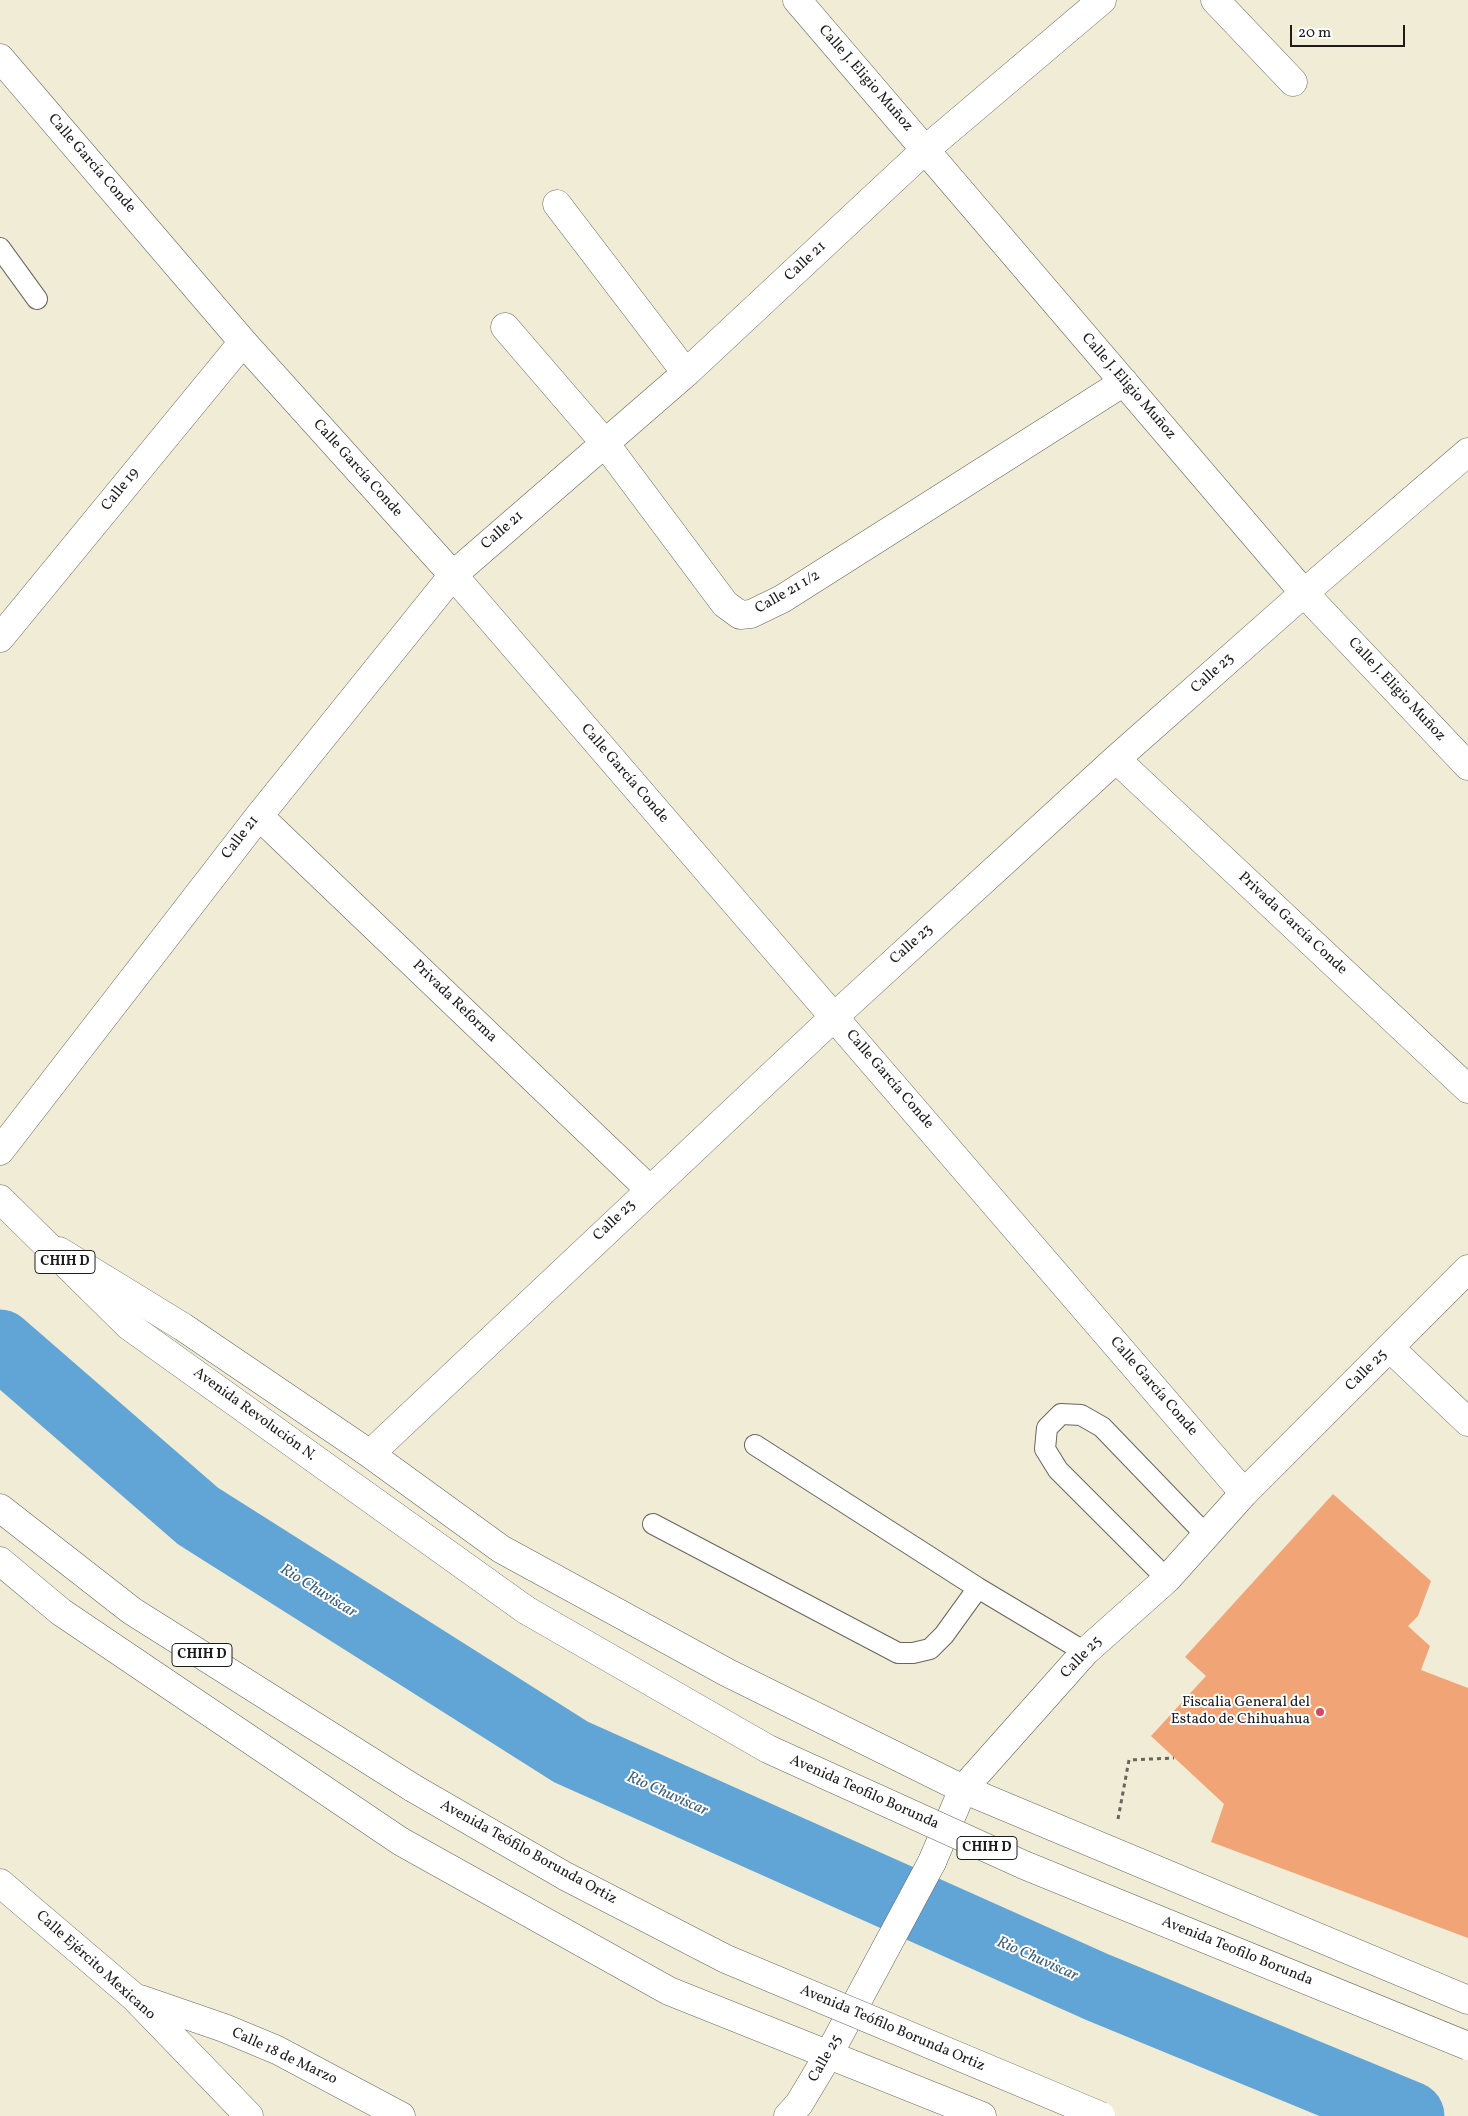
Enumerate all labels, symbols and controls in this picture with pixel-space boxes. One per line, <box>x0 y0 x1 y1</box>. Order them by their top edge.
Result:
scale bar <box>1293 15 1408 47</box>
street label: Calle J. Eligio Muñoz <box>814 22 916 136</box>
text: 20 m <box>1298 23 1331 44</box>
street label: Calle García Conde <box>43 111 139 217</box>
street label: Calle 21 <box>781 238 831 286</box>
street label: Calle J. Eligio Muñoz <box>1077 330 1179 444</box>
street label: Calle García Conde <box>308 417 406 521</box>
street label: Calle 19 <box>98 465 144 515</box>
street label: Calle 21 <box>478 508 528 554</box>
street label: Calle 21 1/2 <box>752 567 824 619</box>
street label: Calle J. Eligio Muñoz <box>1343 634 1449 746</box>
street label: Calle 23 <box>1188 650 1238 698</box>
street label: Calle García Conde <box>576 721 672 827</box>
street label: Calle 21 <box>218 813 264 863</box>
street label: Privada García Conde <box>1234 869 1350 979</box>
street label: Calle 23 <box>887 921 937 969</box>
street label: Privada Reforma <box>408 957 500 1047</box>
street label: Calle García Conde <box>841 1027 937 1133</box>
street label: Calle 23 <box>590 1197 640 1245</box>
road number: CHIH D <box>35 1250 95 1274</box>
street label: Calle García Conde <box>1105 1334 1201 1440</box>
street label: Calle 25 <box>1342 1346 1392 1396</box>
street label: Avenida Revolución N. <box>189 1364 319 1466</box>
water label: Rio Chuviscar <box>276 1561 360 1623</box>
street label: Calle 25 <box>1058 1633 1106 1683</box>
road number: CHIH D <box>172 1644 232 1666</box>
place label: Fiscalia General del Estado de Chihuahua <box>1171 1694 1310 1729</box>
marker: Fiscalia General del Estado de Chihuahua <box>1314 1706 1326 1718</box>
street label: Avenida Teofilo Borunda <box>787 1752 941 1834</box>
water label: Rio Chuviscar <box>623 1769 711 1821</box>
street label: Avenida Teófilo Borunda Ortiz <box>437 1797 619 1909</box>
road number: CHIH D <box>957 1836 1017 1860</box>
street label: Calle Ejército Mexicano <box>32 1908 158 2024</box>
street label: Avenida Teofilo Borunda <box>1159 1913 1315 1991</box>
water label: Rio Chuviscar <box>993 1934 1081 1986</box>
street label: Avenida Teófilo Borunda Ortiz <box>797 1982 987 2076</box>
street label: Calle 18 de Marzo <box>228 2025 340 2089</box>
street label: Calle 25 <box>805 2032 847 2086</box>

